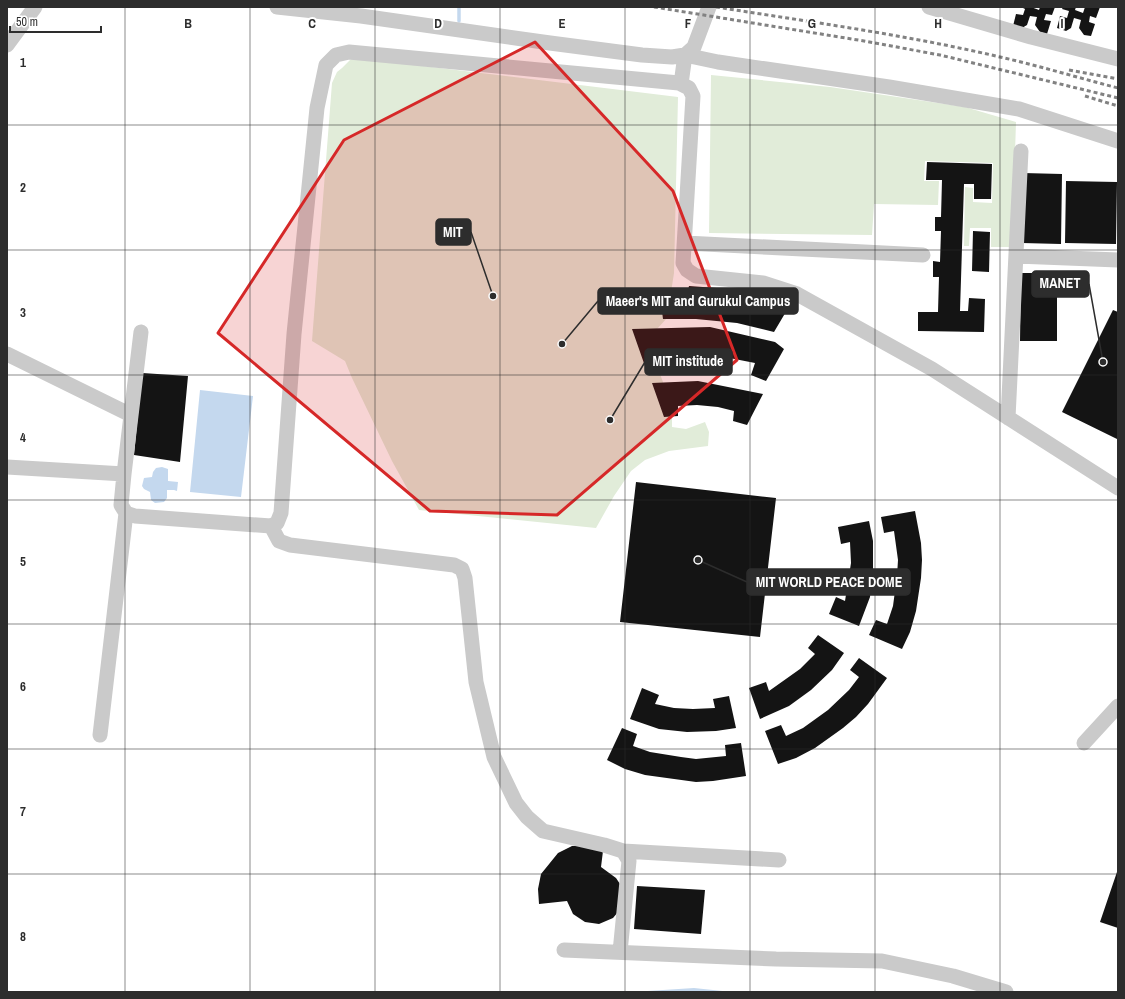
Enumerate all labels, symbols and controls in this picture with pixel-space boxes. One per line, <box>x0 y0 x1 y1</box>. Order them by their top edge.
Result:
scale bar <box>10 8 101 34</box>
text: 50 m <box>16 14 38 30</box>
text: B <box>184 15 192 32</box>
text: C <box>308 15 316 32</box>
text: D <box>434 15 442 32</box>
text: E <box>558 15 566 32</box>
text: F <box>685 15 692 32</box>
text: G <box>808 15 816 32</box>
text: H <box>934 15 942 32</box>
text: I <box>1061 15 1064 32</box>
text: 1 <box>20 54 26 71</box>
text: 2 <box>20 179 26 196</box>
callout: MIT <box>436 219 471 245</box>
text: MIT <box>443 223 463 241</box>
callout: MANET <box>1032 271 1089 297</box>
text: MANET <box>1040 274 1080 292</box>
callout: Maeer's MIT and Gurukul Campus <box>598 288 798 314</box>
text: Maeer's MIT and Gurukul Campus <box>606 292 790 310</box>
text: 3 <box>20 304 26 321</box>
callout: MIT institude <box>645 349 732 375</box>
text: MIT institude <box>653 352 723 370</box>
text: 4 <box>20 429 26 446</box>
text: 5 <box>20 553 26 570</box>
callout: MIT WORLD PEACE DOME <box>747 569 910 595</box>
text: MIT WORLD PEACE DOME <box>756 573 903 591</box>
text: 6 <box>20 678 26 695</box>
text: 7 <box>20 803 26 820</box>
text: 8 <box>20 928 26 945</box>

